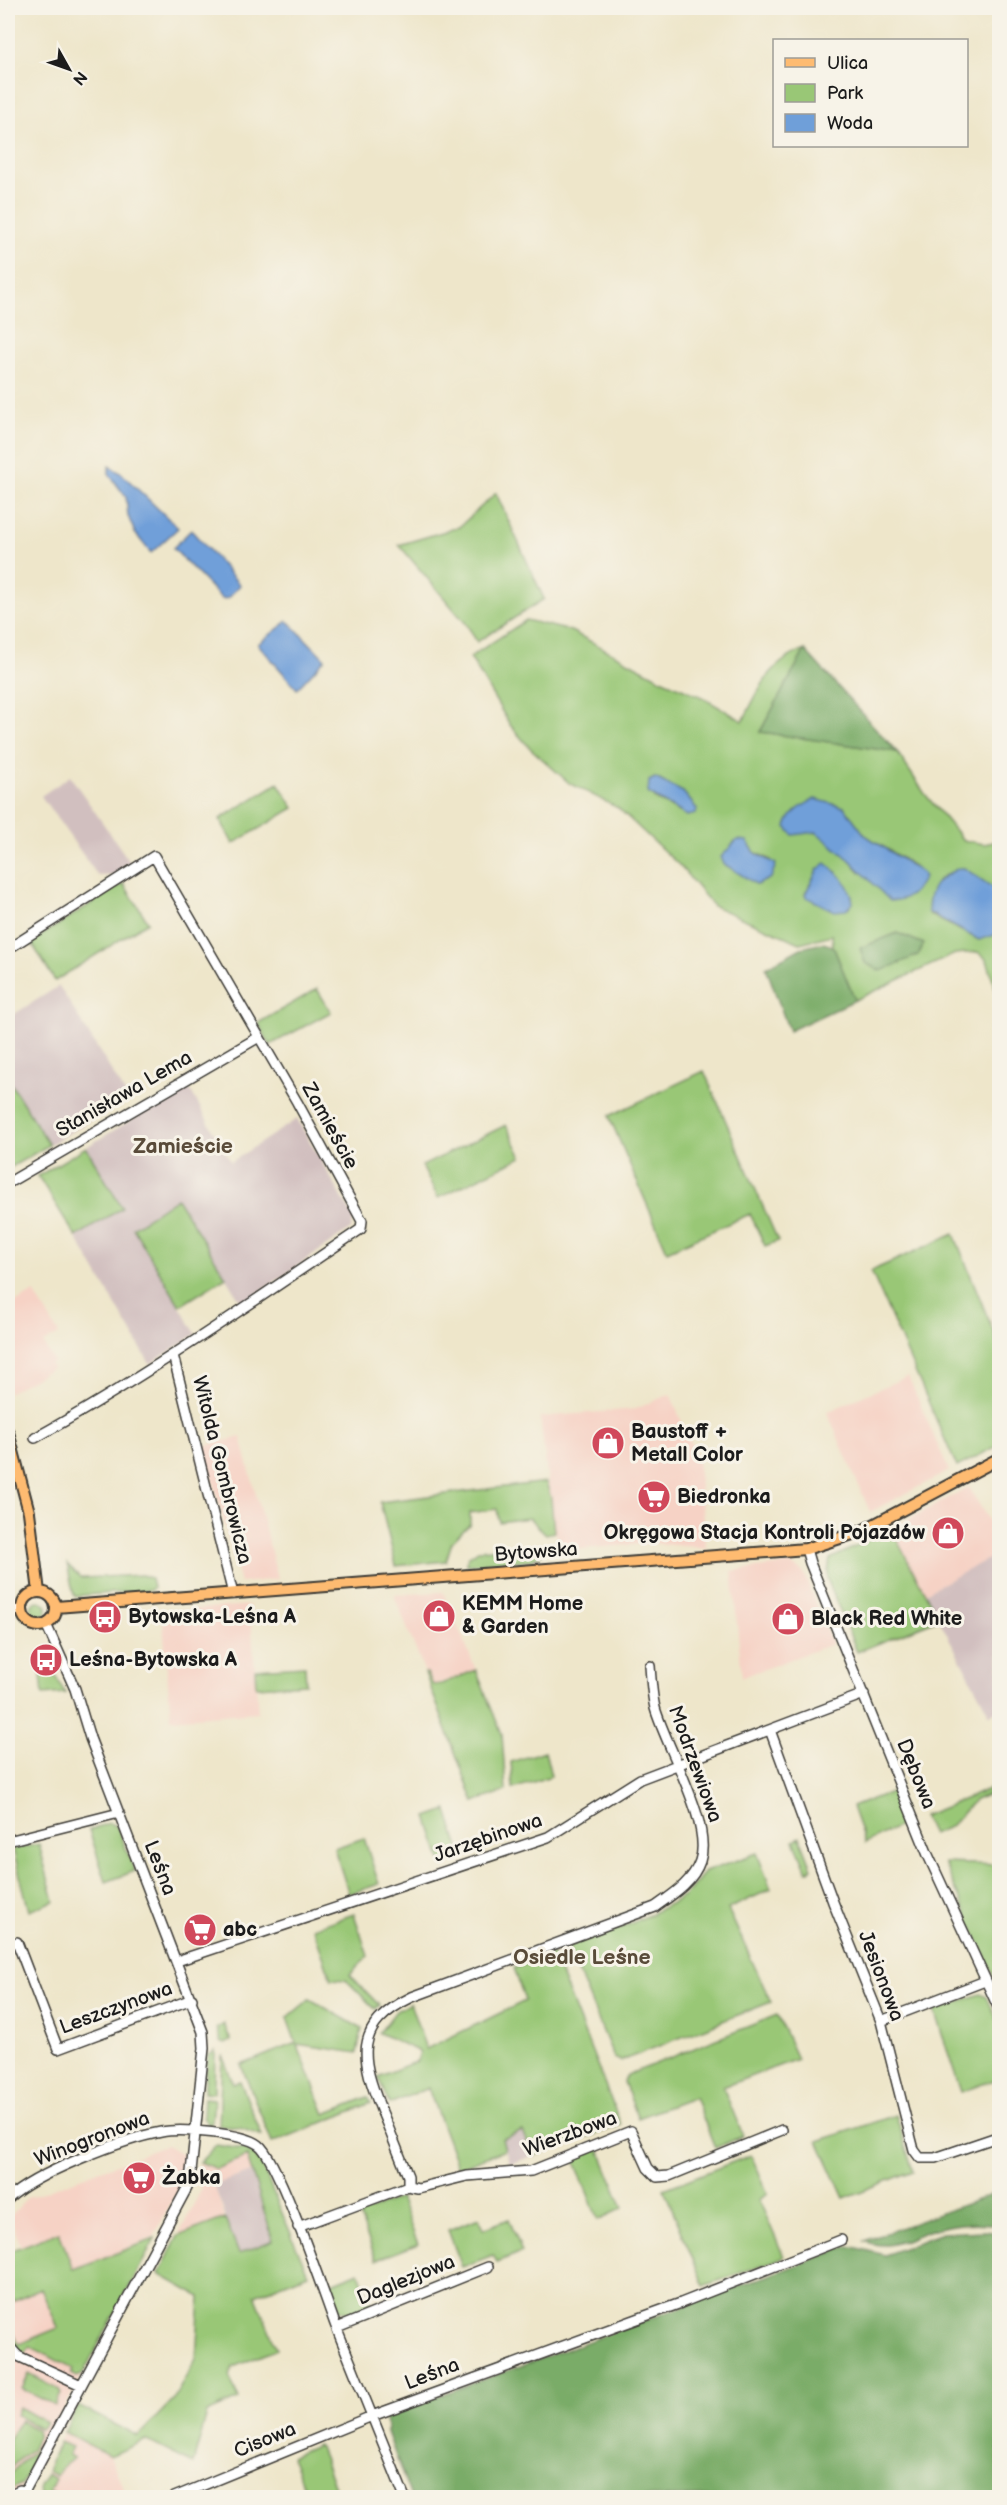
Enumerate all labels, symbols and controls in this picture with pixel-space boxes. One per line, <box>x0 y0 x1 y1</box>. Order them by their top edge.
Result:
north arrow <box>39 39 99 99</box>
legend <box>773 39 968 147</box>
text: Ulica <box>827 53 868 74</box>
text: N <box>68 67 90 88</box>
text: Park <box>827 83 863 104</box>
text: Woda <box>827 113 873 134</box>
street label: Stanisława Lema <box>52 1045 196 1143</box>
street label: Zamieście <box>296 1078 364 1173</box>
district label: Zamieście <box>133 1134 233 1159</box>
street label: Witolda Gombrowicza <box>187 1373 257 1567</box>
place label: Baustoff + Metall Color <box>631 1420 744 1467</box>
shop icon: Baustoff + Metall Color <box>590 1425 626 1461</box>
supermarket icon: Biedronka <box>636 1479 672 1515</box>
place label: Biedronka <box>677 1485 771 1509</box>
shop icon: Okręgowa Stacja Kontroli Pojazdów <box>930 1515 966 1551</box>
place label: Okręgowa Stacja Kontroli Pojazdów <box>604 1521 925 1545</box>
street label: Bytowska <box>493 1537 579 1567</box>
place label: KEMM Home & Garden <box>462 1592 583 1639</box>
shop icon: KEMM Home & Garden <box>421 1598 457 1634</box>
bus stop icon: Bytowska-Leśna A <box>87 1599 123 1635</box>
shop icon: Black Red White <box>770 1601 806 1637</box>
place label: Bytowska-Leśna A <box>128 1605 297 1629</box>
place label: Black Red White <box>811 1607 962 1631</box>
bus stop icon: Leśna-Bytowska A <box>28 1642 64 1678</box>
place label: Leśna-Bytowska A <box>69 1648 238 1672</box>
street label: Modrzewiowa <box>663 1702 727 1826</box>
street label: Dębowa <box>891 1736 941 1812</box>
street label: Jarzębinowa <box>431 1808 545 1868</box>
street label: Leśna <box>139 1837 181 1899</box>
supermarket icon: abc <box>182 1912 218 1948</box>
place label: abc <box>223 1918 257 1942</box>
street label: Jesionowa <box>853 1927 909 2025</box>
district label: Osiedle Leśne <box>513 1945 651 1970</box>
street label: Leszczynowa <box>56 1976 176 2040</box>
street label: Winogronowa <box>31 2106 153 2172</box>
street label: Wierzbowa <box>520 2106 620 2162</box>
supermarket icon: Żabka <box>121 2160 157 2196</box>
place label: Żabka <box>162 2164 221 2190</box>
street label: Daglezjowa <box>353 2249 459 2311</box>
street label: Leśna <box>401 2353 463 2395</box>
street label: Cisowa <box>231 2417 299 2463</box>

